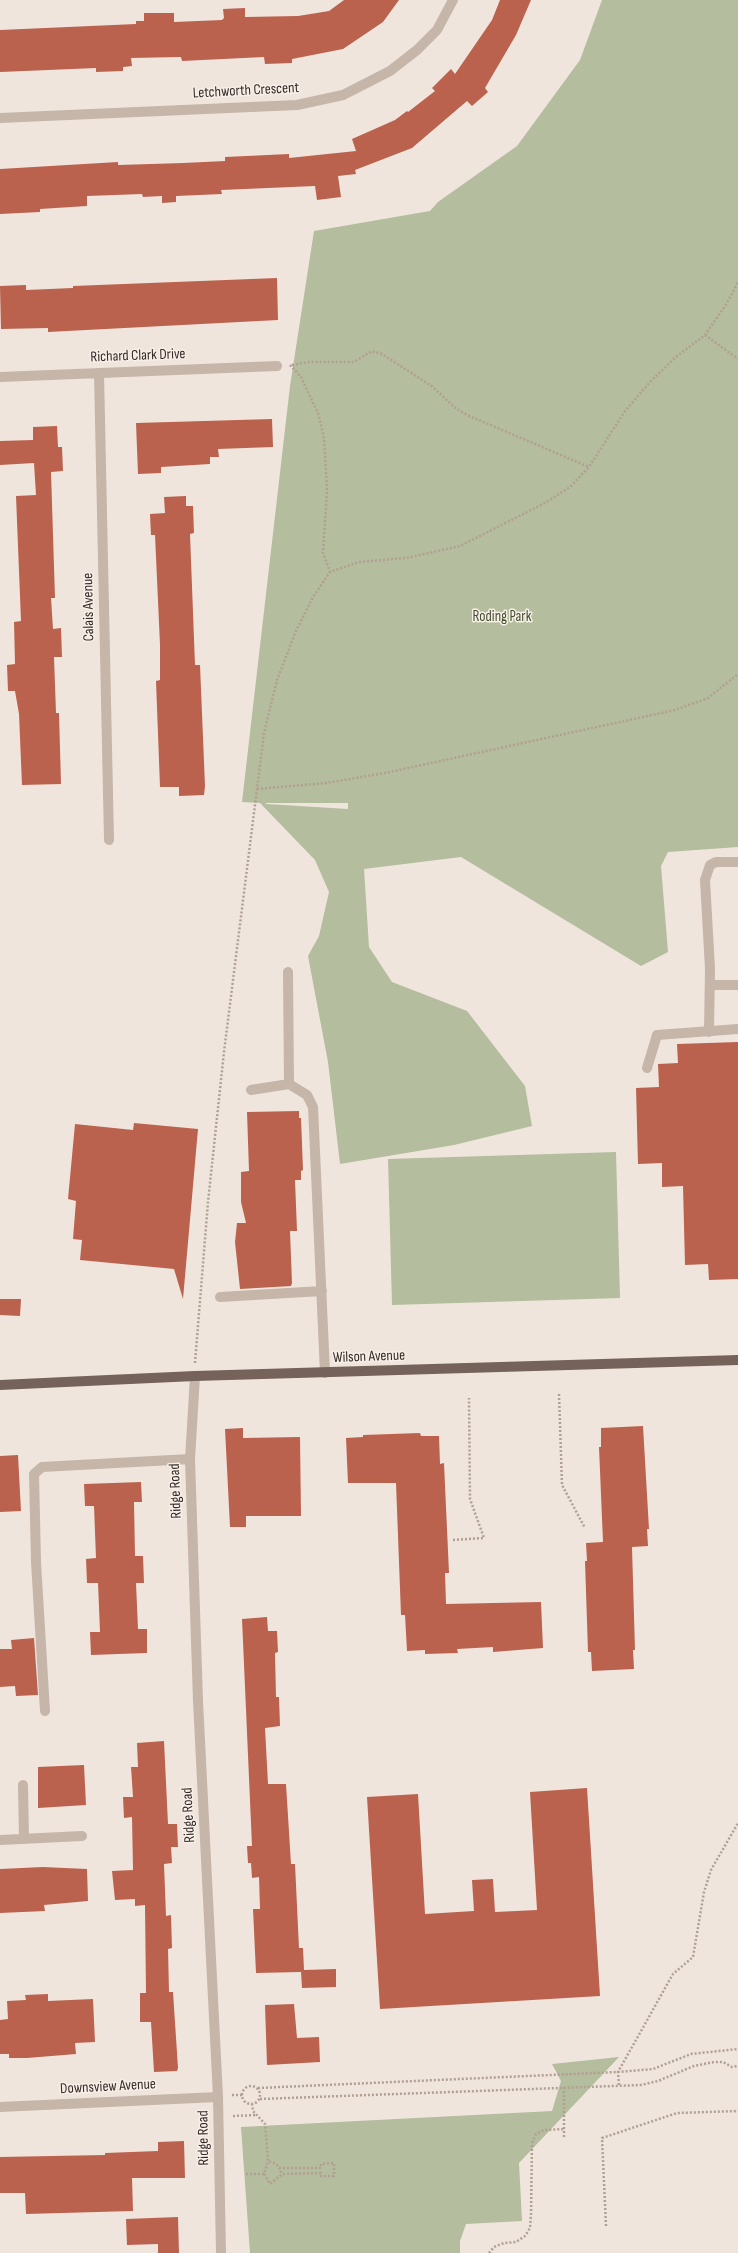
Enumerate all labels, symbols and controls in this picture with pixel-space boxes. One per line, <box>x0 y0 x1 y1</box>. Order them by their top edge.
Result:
street label: Letchworth Crescent <box>192 79 300 103</box>
street label: Richard Clark Drive <box>90 345 186 367</box>
street label: Calais Avenue <box>79 573 99 641</box>
park label: Roding Park <box>473 608 531 626</box>
street label: Wilson Avenue <box>332 1347 406 1367</box>
street label: Ridge Road <box>166 1463 186 1519</box>
street label: Ridge Road <box>179 1787 199 1843</box>
street label: Downsview Avenue <box>60 2076 156 2098</box>
street label: Ridge Road <box>195 2110 213 2166</box>

